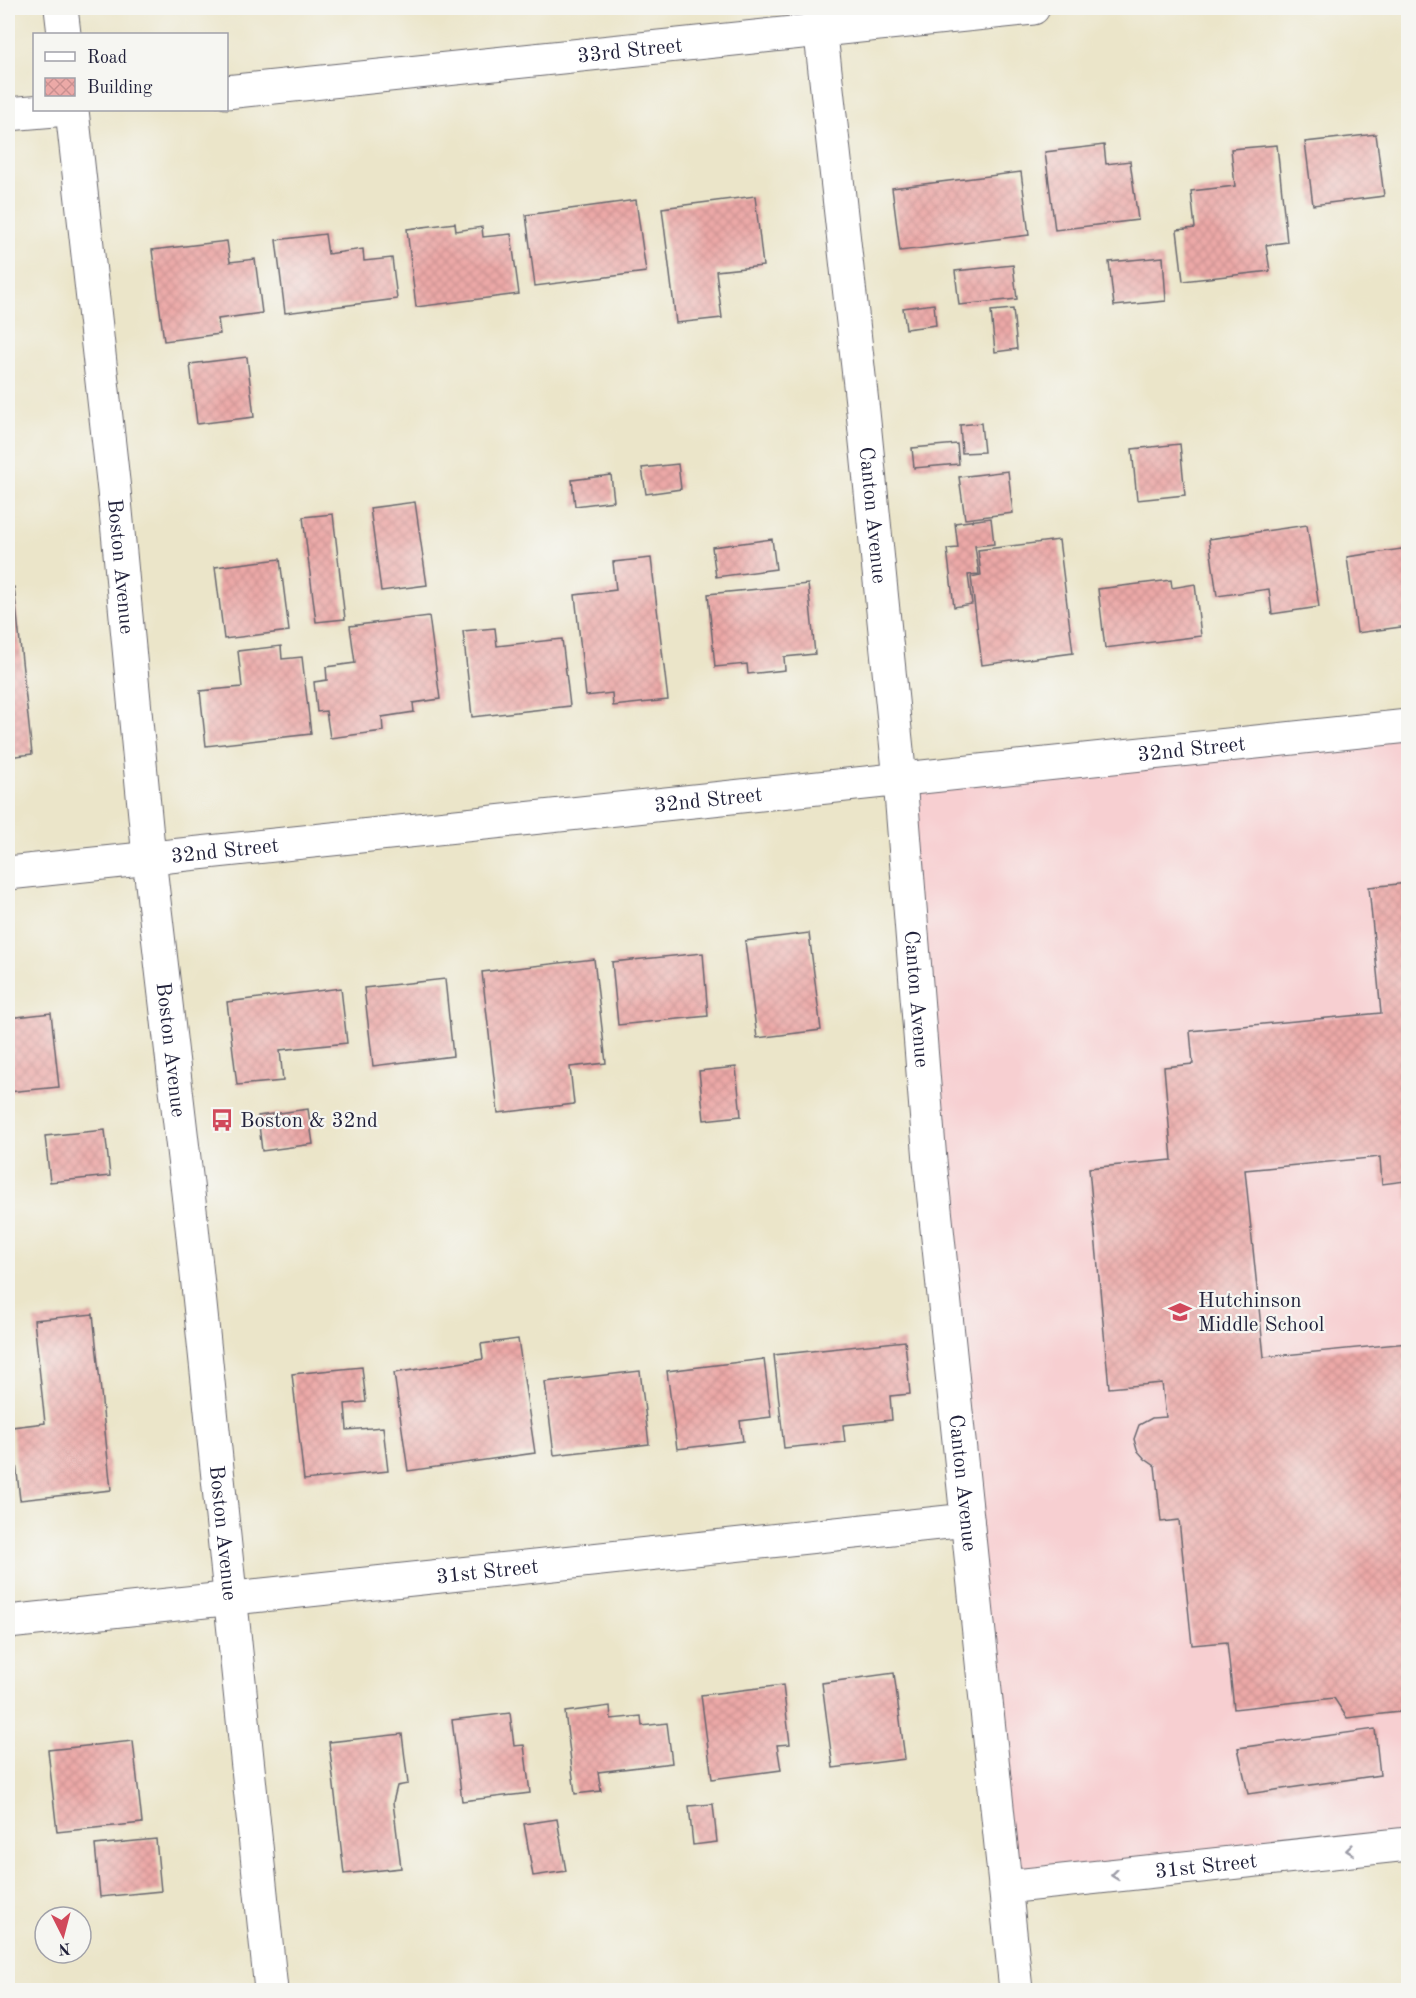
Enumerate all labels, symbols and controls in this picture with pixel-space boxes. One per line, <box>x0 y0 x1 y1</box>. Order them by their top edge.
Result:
legend <box>33 33 228 111</box>
street label: 33rd Street <box>576 36 684 67</box>
text: Road <box>87 49 127 67</box>
text: Building <box>87 79 153 97</box>
street label: Canton Avenue <box>855 446 889 585</box>
street label: Boston Avenue <box>103 498 137 635</box>
street label: 32nd Street <box>1137 734 1247 766</box>
street label: 32nd Street <box>653 785 763 817</box>
street label: 32nd Street <box>170 836 280 868</box>
street label: Canton Avenue <box>900 930 932 1068</box>
street label: Boston Avenue <box>152 981 188 1119</box>
bus stop icon: Boston & 32nd <box>209 1107 235 1133</box>
place label: Boston & 32nd <box>240 1111 378 1132</box>
place label: Hutchinson Middle School <box>1198 1291 1325 1336</box>
school or university icon: Hutchinson Middle School <box>1167 1299 1193 1325</box>
street label: Canton Avenue <box>944 1413 979 1552</box>
street label: Boston Avenue <box>205 1464 240 1602</box>
street label: 31st Street <box>435 1557 540 1588</box>
one-way arrow <box>1346 1843 1355 1856</box>
street label: 31st Street <box>1154 1851 1258 1883</box>
one-way arrow <box>1110 1868 1119 1881</box>
north arrow <box>33 1905 93 1965</box>
text: N <box>57 1939 71 1957</box>

